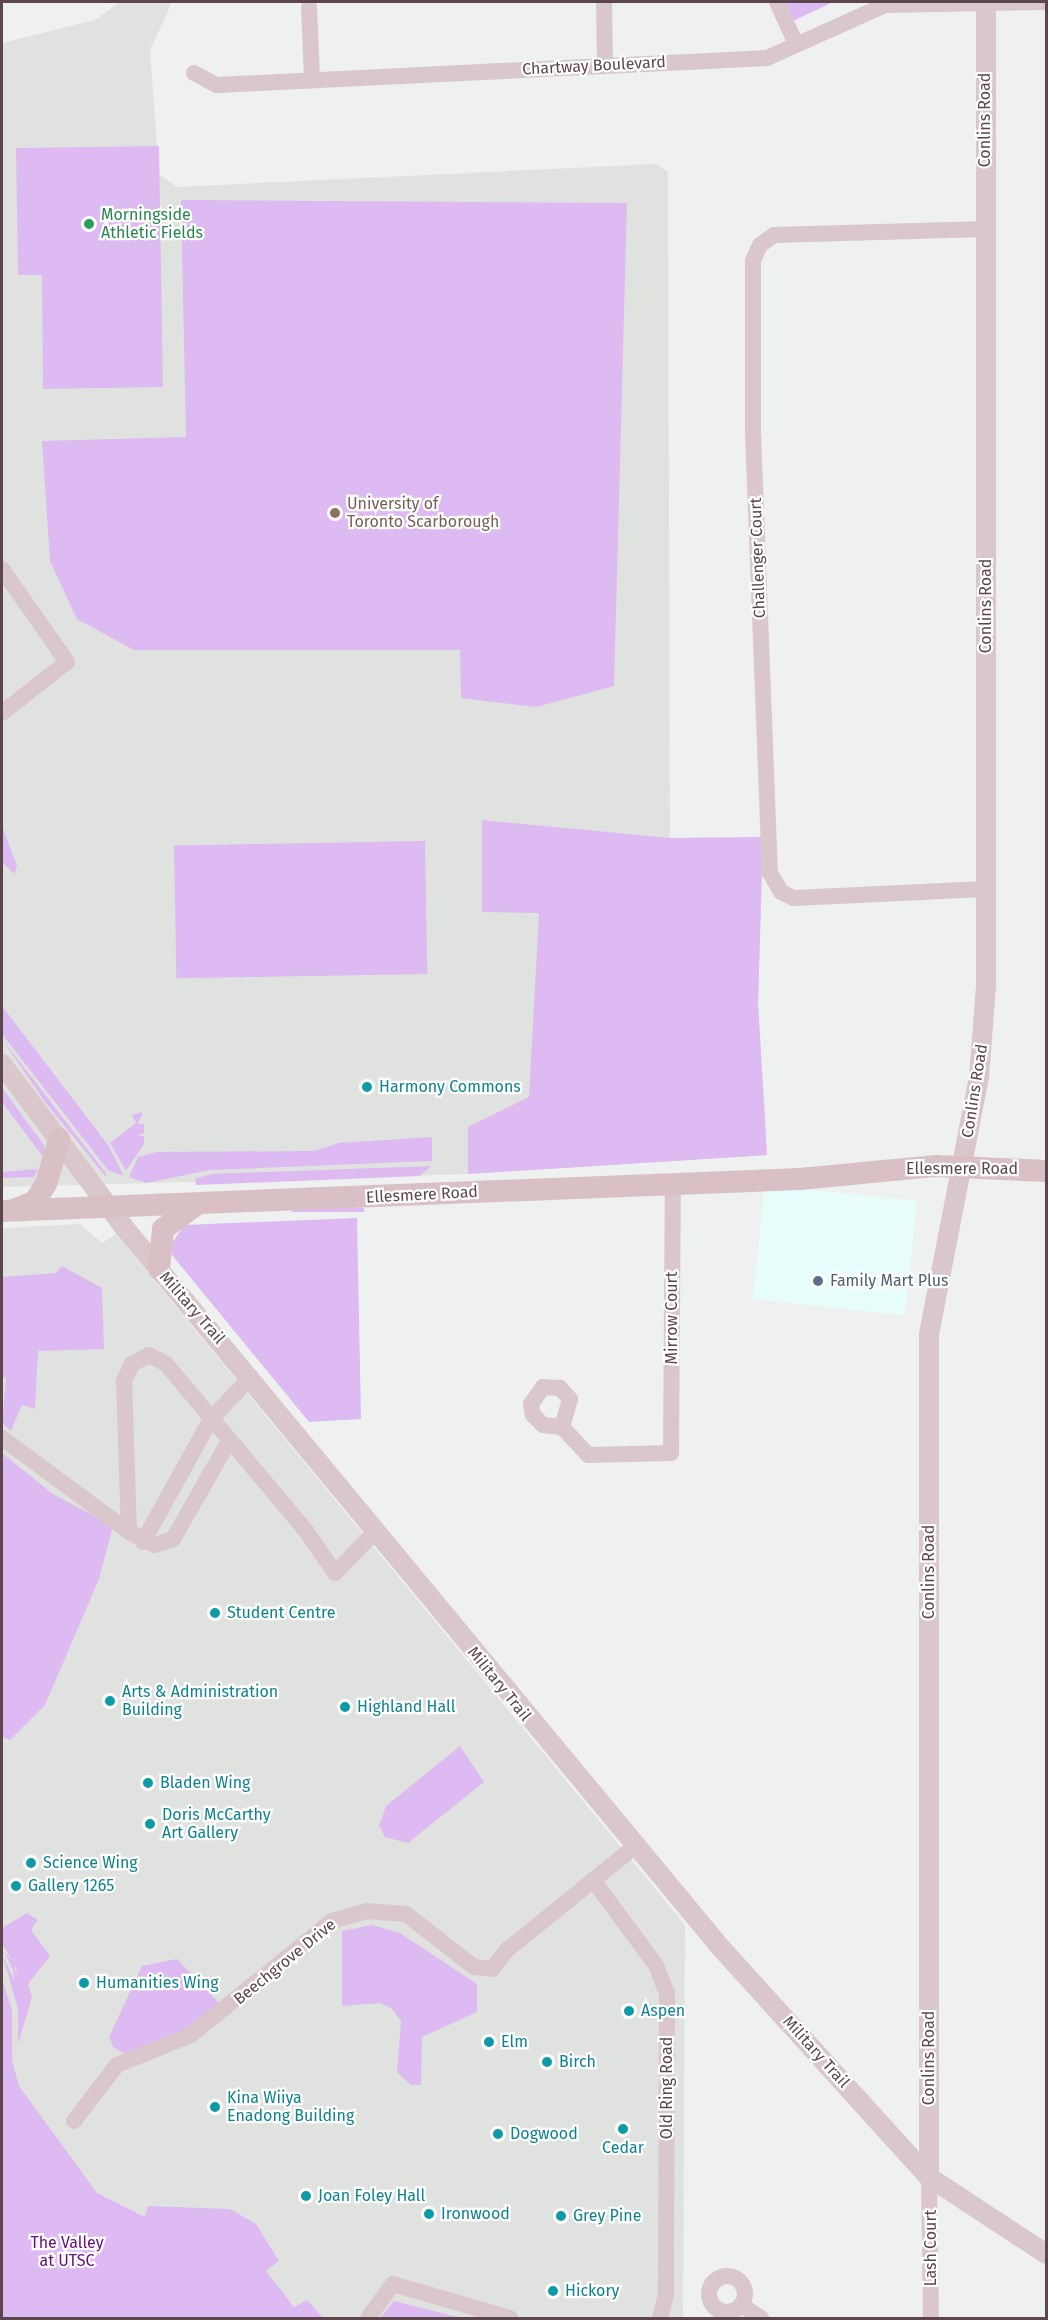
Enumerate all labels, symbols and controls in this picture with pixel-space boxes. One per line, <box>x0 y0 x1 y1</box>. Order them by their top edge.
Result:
street label: Chartway Boulevard <box>522 53 666 79</box>
street label: Conlins Road <box>975 73 995 167</box>
place label: Morningside Athletic Fields <box>101 205 203 243</box>
marker: Morningside Athletic Fields <box>82 217 96 231</box>
place label: University of Toronto Scarborough <box>347 494 499 532</box>
street label: Challenger Court <box>746 497 770 619</box>
marker: University of Toronto Scarborough <box>328 506 342 520</box>
street label: Conlins Road <box>976 559 996 653</box>
street label: Conlins Road <box>958 1043 992 1139</box>
place label: Harmony Commons <box>379 1077 521 1097</box>
marker: Harmony Commons <box>360 1080 374 1094</box>
street label: Ellesmere Road <box>906 1159 1018 1179</box>
street label: Ellesmere Road <box>366 1182 478 1208</box>
street label: Military Trail <box>155 1268 229 1348</box>
street label: Mirrow Court <box>662 1271 682 1365</box>
place label: Family Mart Plus <box>830 1271 948 1291</box>
marker: Family Mart Plus <box>811 1274 825 1288</box>
street label: Conlins Road <box>919 1525 939 1619</box>
place label: Student Centre <box>227 1603 335 1623</box>
marker: Student Centre <box>208 1606 222 1620</box>
street label: Military Trail <box>463 1643 535 1725</box>
place label: Arts & Administration Building <box>122 1682 278 1720</box>
marker: Arts & Administration Building <box>103 1694 117 1708</box>
place label: Highland Hall <box>357 1697 455 1717</box>
marker: Highland Hall <box>338 1700 352 1714</box>
place label: Bladen Wing <box>160 1773 250 1793</box>
marker: Bladen Wing <box>141 1776 155 1790</box>
place label: Doris McCarthy Art Gallery <box>162 1805 271 1843</box>
marker: Doris McCarthy Art Gallery <box>143 1817 157 1831</box>
place label: Science Wing <box>43 1853 138 1873</box>
marker: Science Wing <box>24 1856 38 1870</box>
place label: Gallery 1265 <box>28 1876 114 1896</box>
marker: Gallery 1265 <box>9 1879 23 1893</box>
street label: Beechgrove Drive <box>230 1915 340 2009</box>
place label: Humanities Wing <box>96 1973 219 1993</box>
marker: Humanities Wing <box>77 1976 91 1990</box>
place label: Aspen <box>641 2001 685 2021</box>
marker: Aspen <box>622 2004 636 2018</box>
street label: Conlins Road <box>919 2011 939 2105</box>
street label: Military Trail <box>779 2012 853 2092</box>
place label: Elm <box>501 2032 528 2052</box>
marker: Elm <box>482 2035 496 2049</box>
street label: Old Ring Road <box>657 2037 677 2139</box>
place label: Birch <box>559 2052 596 2072</box>
marker: Birch <box>540 2055 554 2069</box>
place label: Kina Wiiya Enadong Building <box>227 2088 354 2126</box>
marker: Kina Wiiya Enadong Building <box>208 2100 222 2114</box>
marker: Cedar <box>616 2122 630 2136</box>
place label: Dogwood <box>510 2124 578 2144</box>
marker: Dogwood <box>491 2127 505 2141</box>
place label: Cedar <box>602 2138 644 2158</box>
place label: Joan Foley Hall <box>318 2186 425 2206</box>
marker: Joan Foley Hall <box>299 2189 313 2203</box>
place label: Ironwood <box>441 2204 510 2224</box>
place label: Grey Pine <box>573 2206 641 2226</box>
marker: Ironwood <box>422 2207 436 2221</box>
marker: Grey Pine <box>554 2209 568 2223</box>
street label: Lash Court <box>921 2210 941 2286</box>
park label: The Valley at UTSC <box>30 2233 104 2271</box>
place label: Hickory <box>565 2281 619 2301</box>
marker: Hickory <box>546 2284 560 2298</box>

